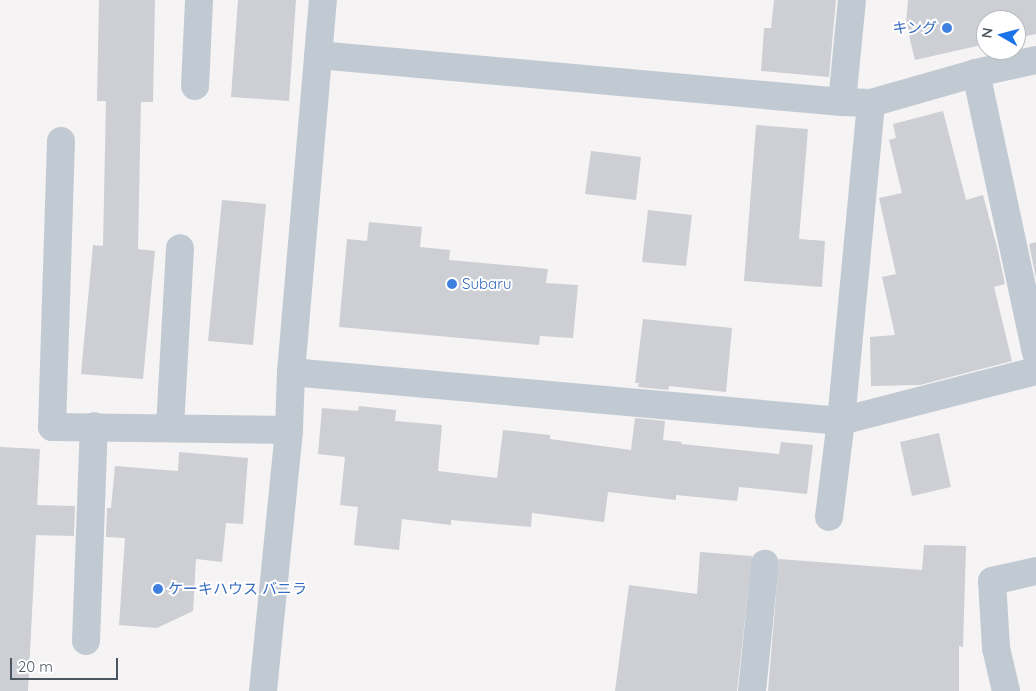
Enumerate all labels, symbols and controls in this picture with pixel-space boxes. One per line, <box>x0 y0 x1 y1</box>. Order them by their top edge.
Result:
north arrow <box>976 10 1026 60</box>
place label: キング <box>892 19 937 37</box>
marker: キング <box>941 22 953 34</box>
text: N <box>978 27 997 39</box>
place label: Subaru <box>462 275 511 293</box>
marker: Subaru <box>446 278 458 290</box>
place label: ケーキハウス バニラ <box>168 580 307 598</box>
marker: ケーキハウス バニラ <box>152 583 164 595</box>
scale bar <box>12 648 120 680</box>
text: 20 m <box>18 657 53 676</box>

